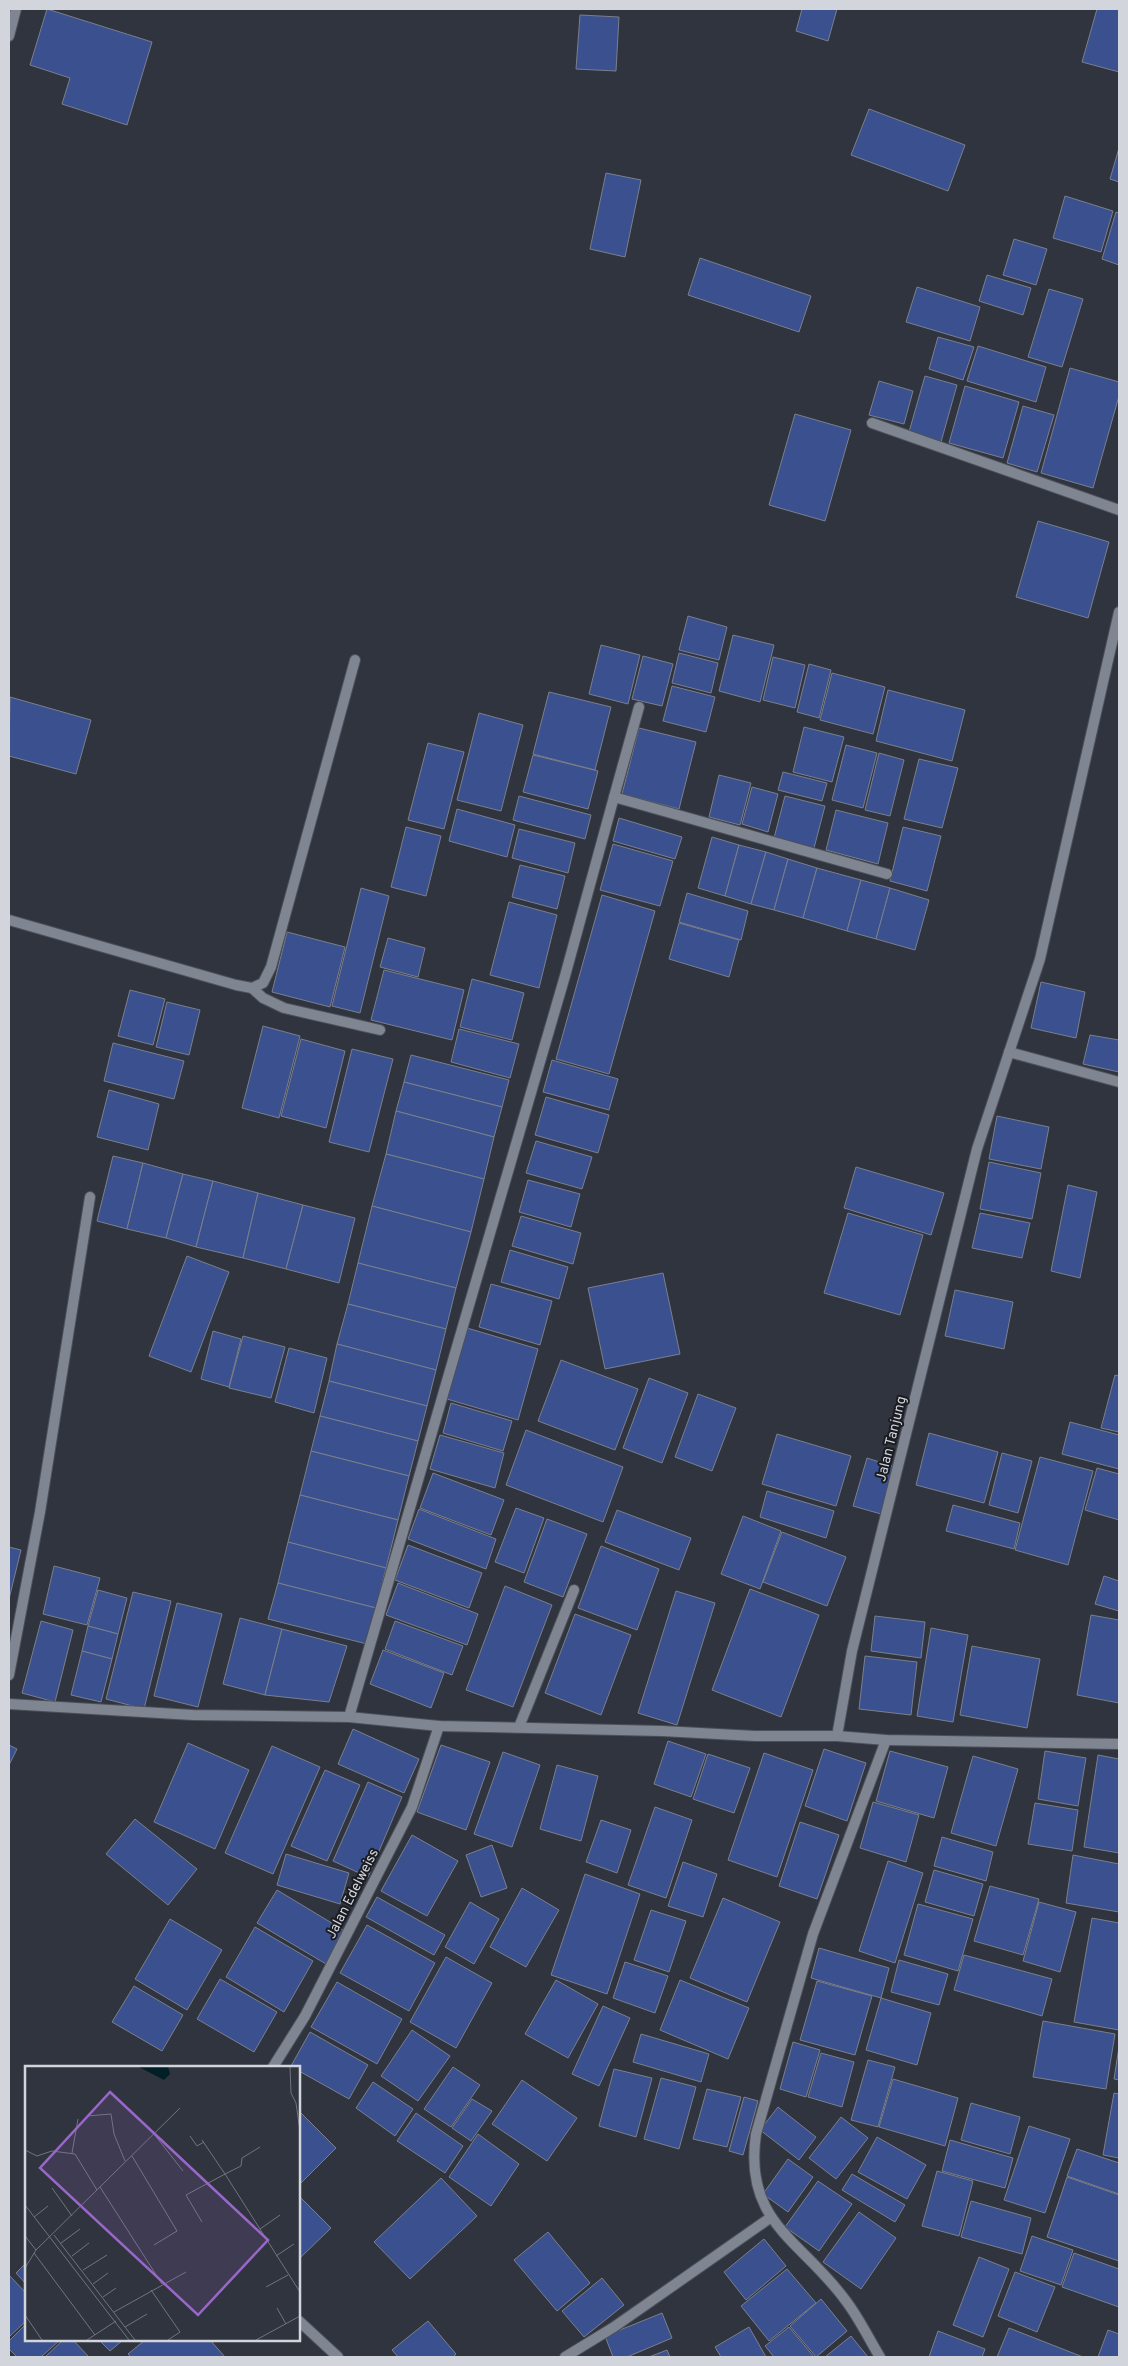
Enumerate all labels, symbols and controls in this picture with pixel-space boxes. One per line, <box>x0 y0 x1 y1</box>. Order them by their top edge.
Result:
street label: Jalan Tanjung <box>873 1395 911 1483</box>
street label: Jalan Edelweiss <box>323 1846 383 1942</box>
inset map <box>25 2066 300 2341</box>

